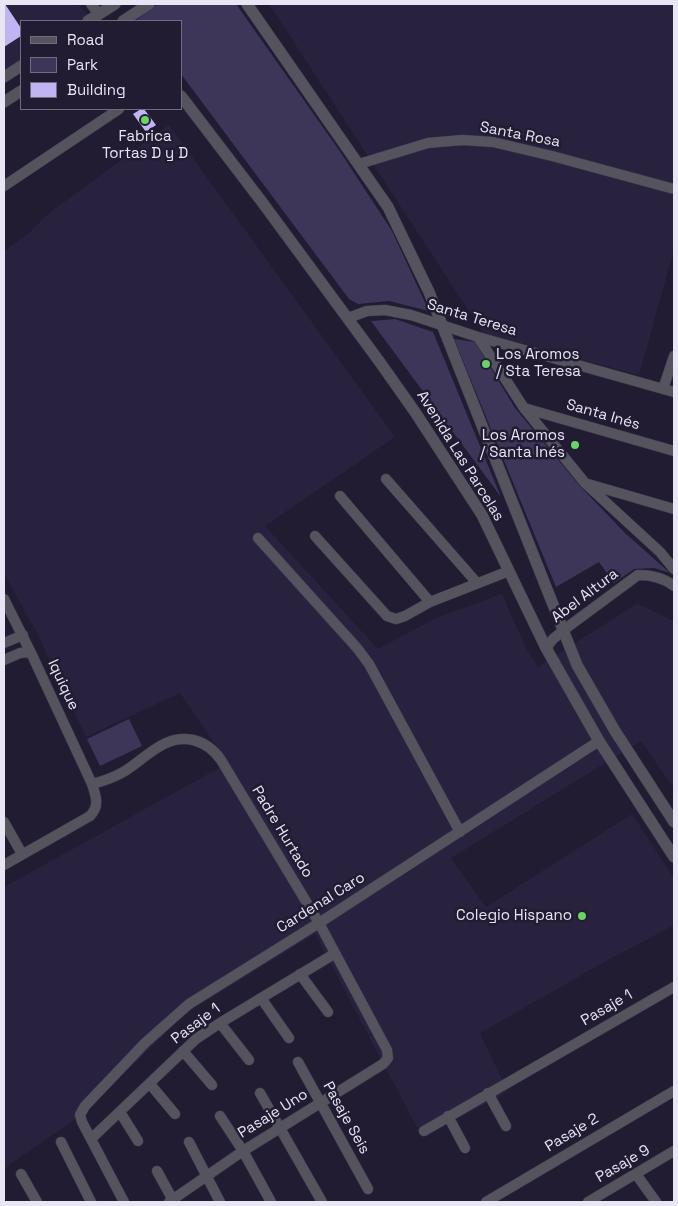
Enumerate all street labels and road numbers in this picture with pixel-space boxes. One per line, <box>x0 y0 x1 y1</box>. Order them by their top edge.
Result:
street label: Santa Rosa <box>478 118 562 152</box>
street label: Santa Teresa <box>425 296 519 340</box>
street label: Avenida Las Parcelas <box>413 388 507 524</box>
street label: Santa Inés <box>564 396 642 434</box>
street label: Abel Altura <box>548 565 622 627</box>
street label: Iquique <box>43 657 83 713</box>
street label: Padre Hurtado <box>248 783 316 881</box>
street label: Cardenal Caro <box>274 869 368 937</box>
street label: Pasaje 1 <box>578 986 636 1030</box>
street label: Pasaje 1 <box>168 1000 224 1048</box>
street label: Pasaje Seis <box>319 1079 373 1157</box>
street label: Pasaje Uno <box>235 1085 311 1143</box>
street label: Pasaje 2 <box>542 1110 602 1156</box>
street label: Pasaje 9 <box>593 1141 653 1187</box>

